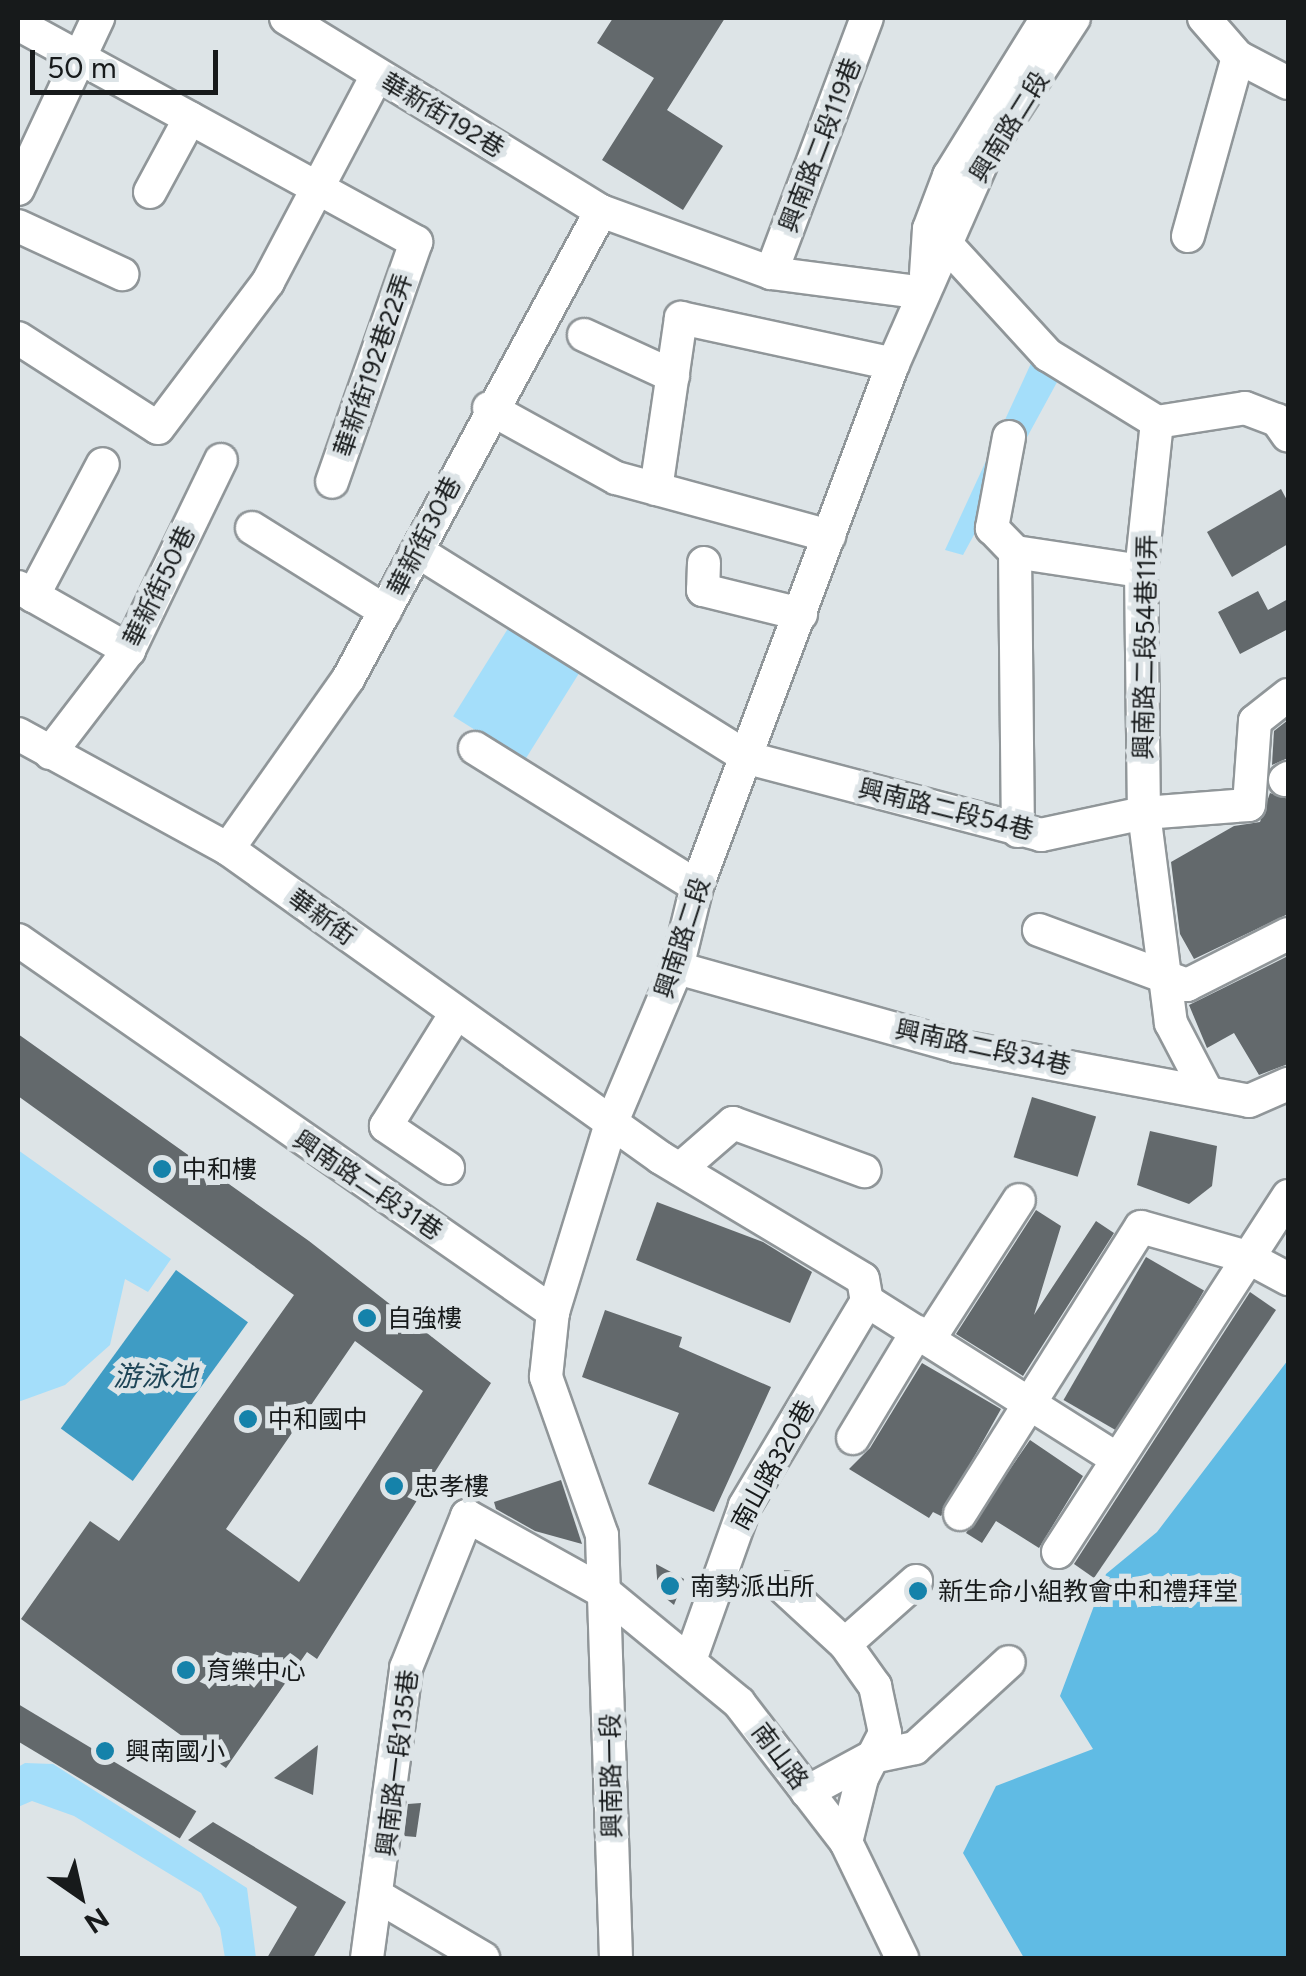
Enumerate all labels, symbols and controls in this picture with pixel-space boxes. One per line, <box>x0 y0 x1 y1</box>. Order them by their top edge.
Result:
scale bar <box>35 30 222 92</box>
text: 50 m <box>47 49 116 86</box>
street label: 興南路二段119巷 <box>773 53 867 237</box>
street label: 華新街192巷 <box>376 66 510 164</box>
street label: 興南路二段 <box>963 66 1055 188</box>
street label: 華新街192巷22弄 <box>328 270 418 460</box>
street label: 華新街30巷 <box>381 471 467 601</box>
street label: 華新街50巷 <box>117 521 201 651</box>
street label: 興南路二段54巷11弄 <box>1128 534 1162 760</box>
street label: 興南路二段54巷 <box>855 773 1037 845</box>
street label: 興南路二段 <box>648 874 716 1002</box>
street label: 華新街 <box>283 883 361 951</box>
street label: 興南路二段34巷 <box>892 1014 1074 1080</box>
street label: 興南路二段31巷 <box>288 1124 448 1246</box>
place label: 中和樓 <box>182 1154 257 1184</box>
marker: 中和樓 <box>151 1158 173 1180</box>
place label: 自強樓 <box>387 1303 462 1333</box>
marker: 自強樓 <box>356 1307 378 1329</box>
water label: 游泳池 <box>113 1359 197 1393</box>
street label: 南山路320巷 <box>725 1395 821 1535</box>
place label: 中和國中 <box>268 1404 368 1434</box>
marker: 中和國中 <box>237 1408 259 1430</box>
place label: 忠孝樓 <box>414 1471 489 1501</box>
marker: 忠孝樓 <box>383 1475 405 1497</box>
place label: 南勢派出所 <box>690 1571 815 1601</box>
marker: 南勢派出所 <box>659 1575 681 1597</box>
place label: 新生命小組教會中和禮拜堂 <box>938 1576 1238 1606</box>
marker: 新生命小組教會中和禮拜堂 <box>907 1580 929 1602</box>
place label: 育樂中心 <box>206 1655 306 1685</box>
marker: 育樂中心 <box>175 1659 197 1681</box>
street label: 興南路一段135巷 <box>371 1668 423 1858</box>
street label: 興南路一段 <box>595 1713 627 1839</box>
street label: 南山路 <box>745 1717 815 1795</box>
place label: 興南國小 <box>125 1736 225 1766</box>
marker: 興南國小 <box>94 1740 116 1762</box>
north arrow <box>30 1846 130 1946</box>
text: N <box>78 1901 115 1941</box>

